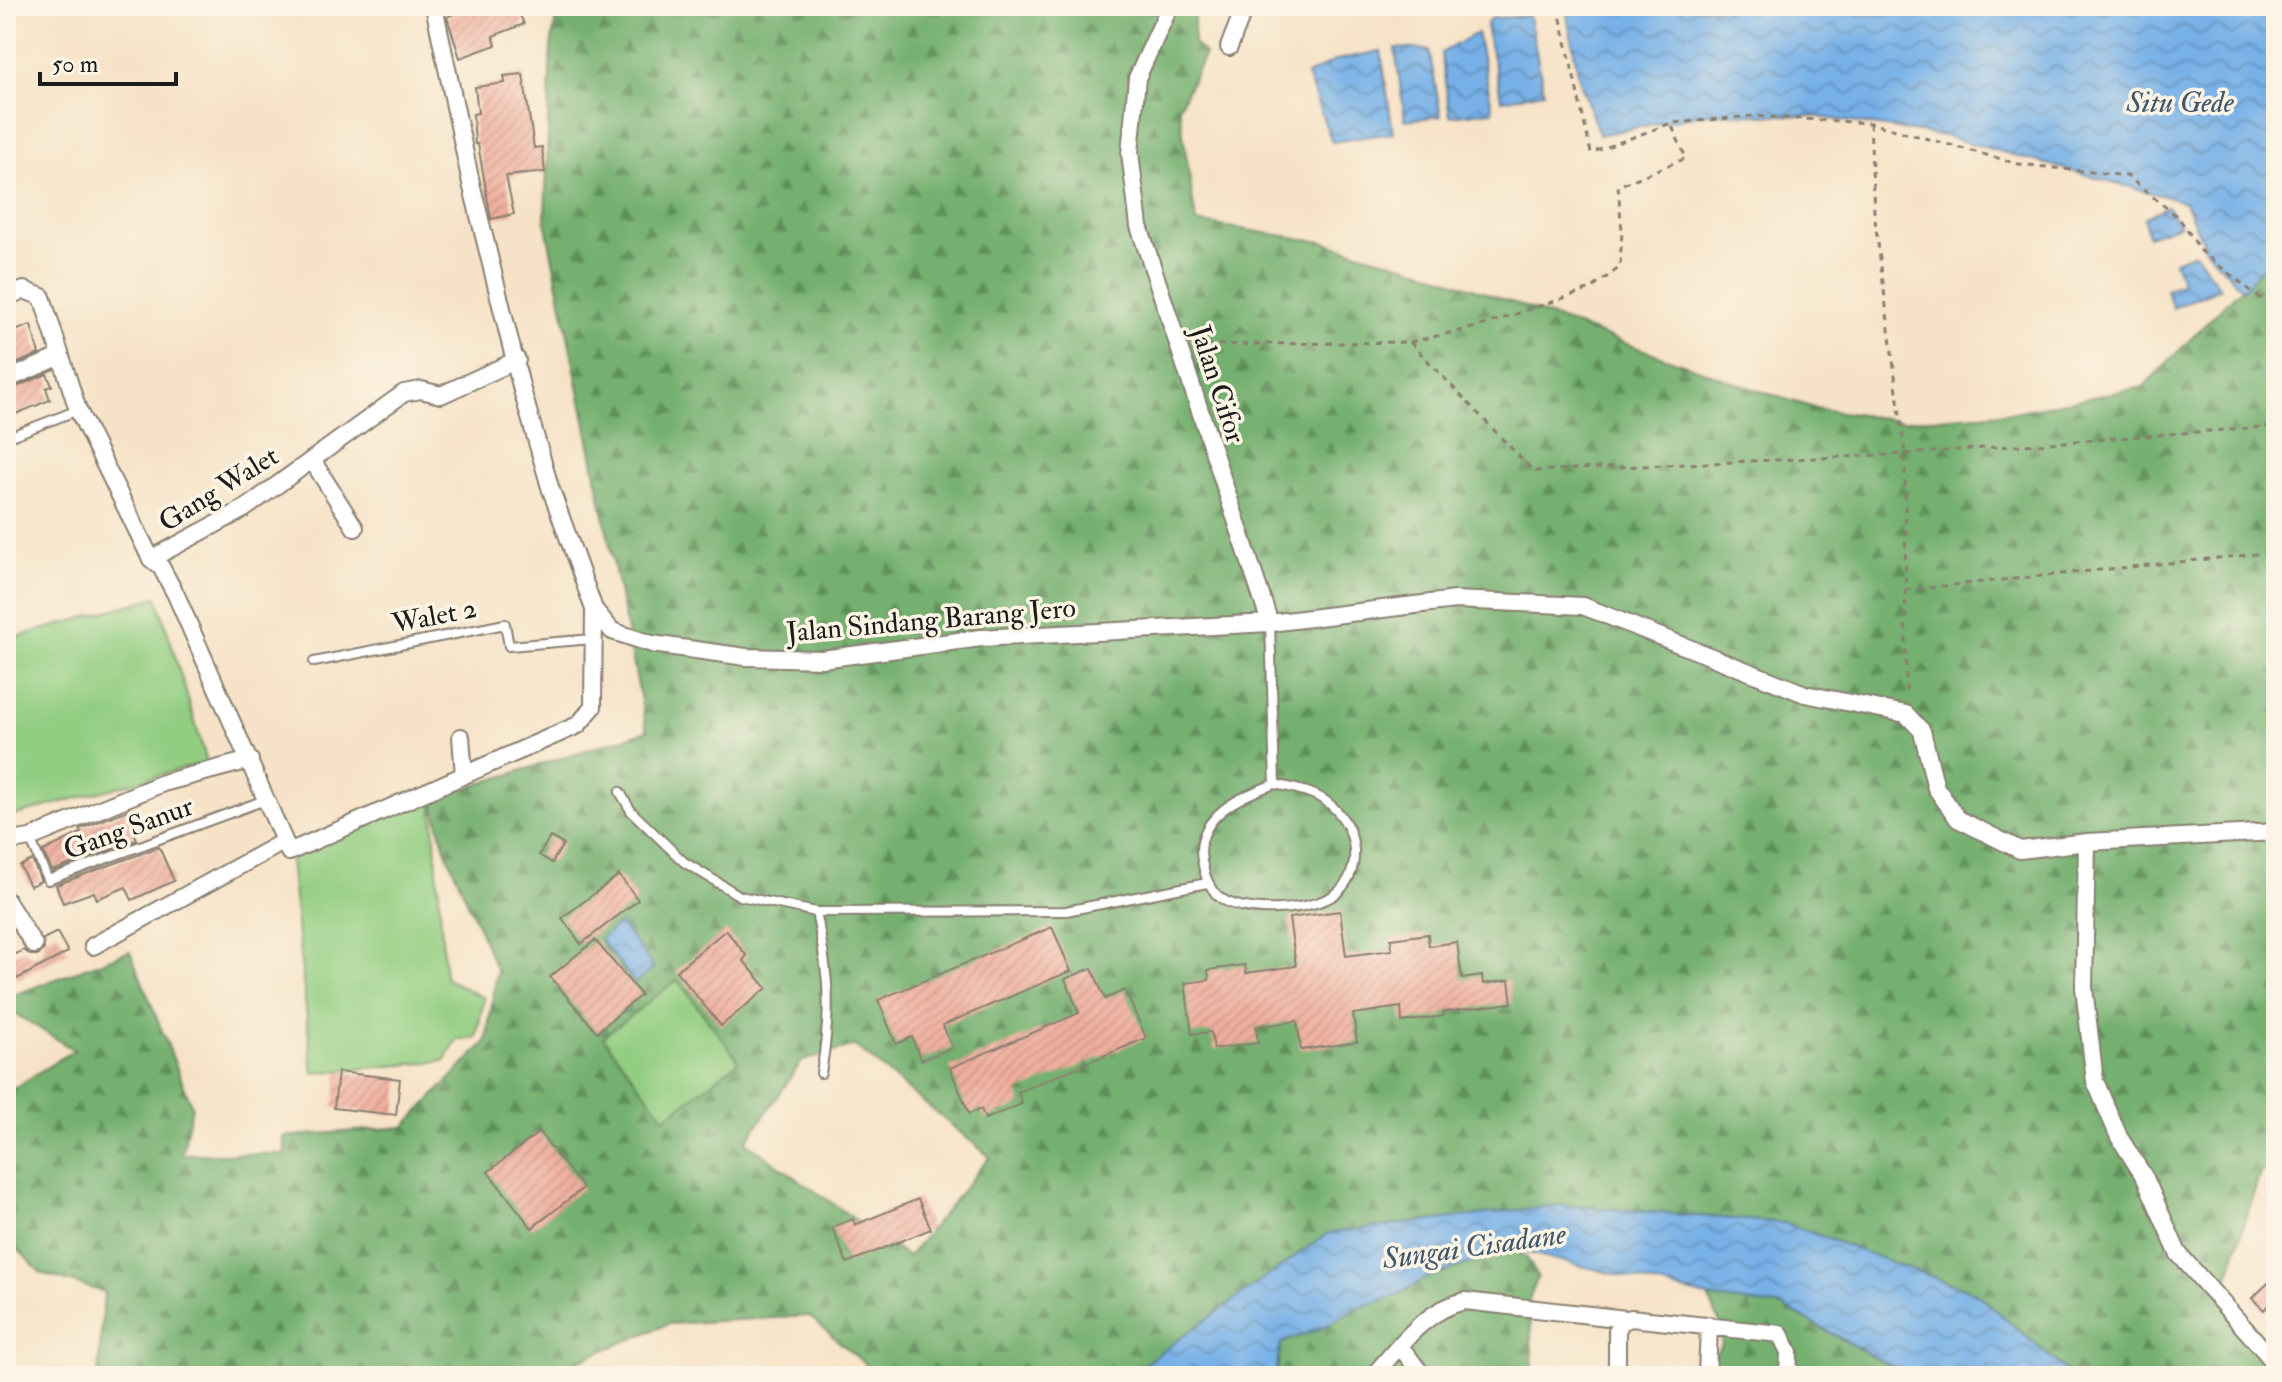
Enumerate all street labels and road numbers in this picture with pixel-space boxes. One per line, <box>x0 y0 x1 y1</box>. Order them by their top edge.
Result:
street label: Jalan Cifor <box>1182 320 1253 448</box>
street label: Gang Walet <box>152 439 285 540</box>
street label: Jalan Sindang Barang Jero <box>784 590 1077 651</box>
street label: Walet 2 <box>388 591 480 642</box>
street label: Gang Sanur <box>59 789 199 868</box>

